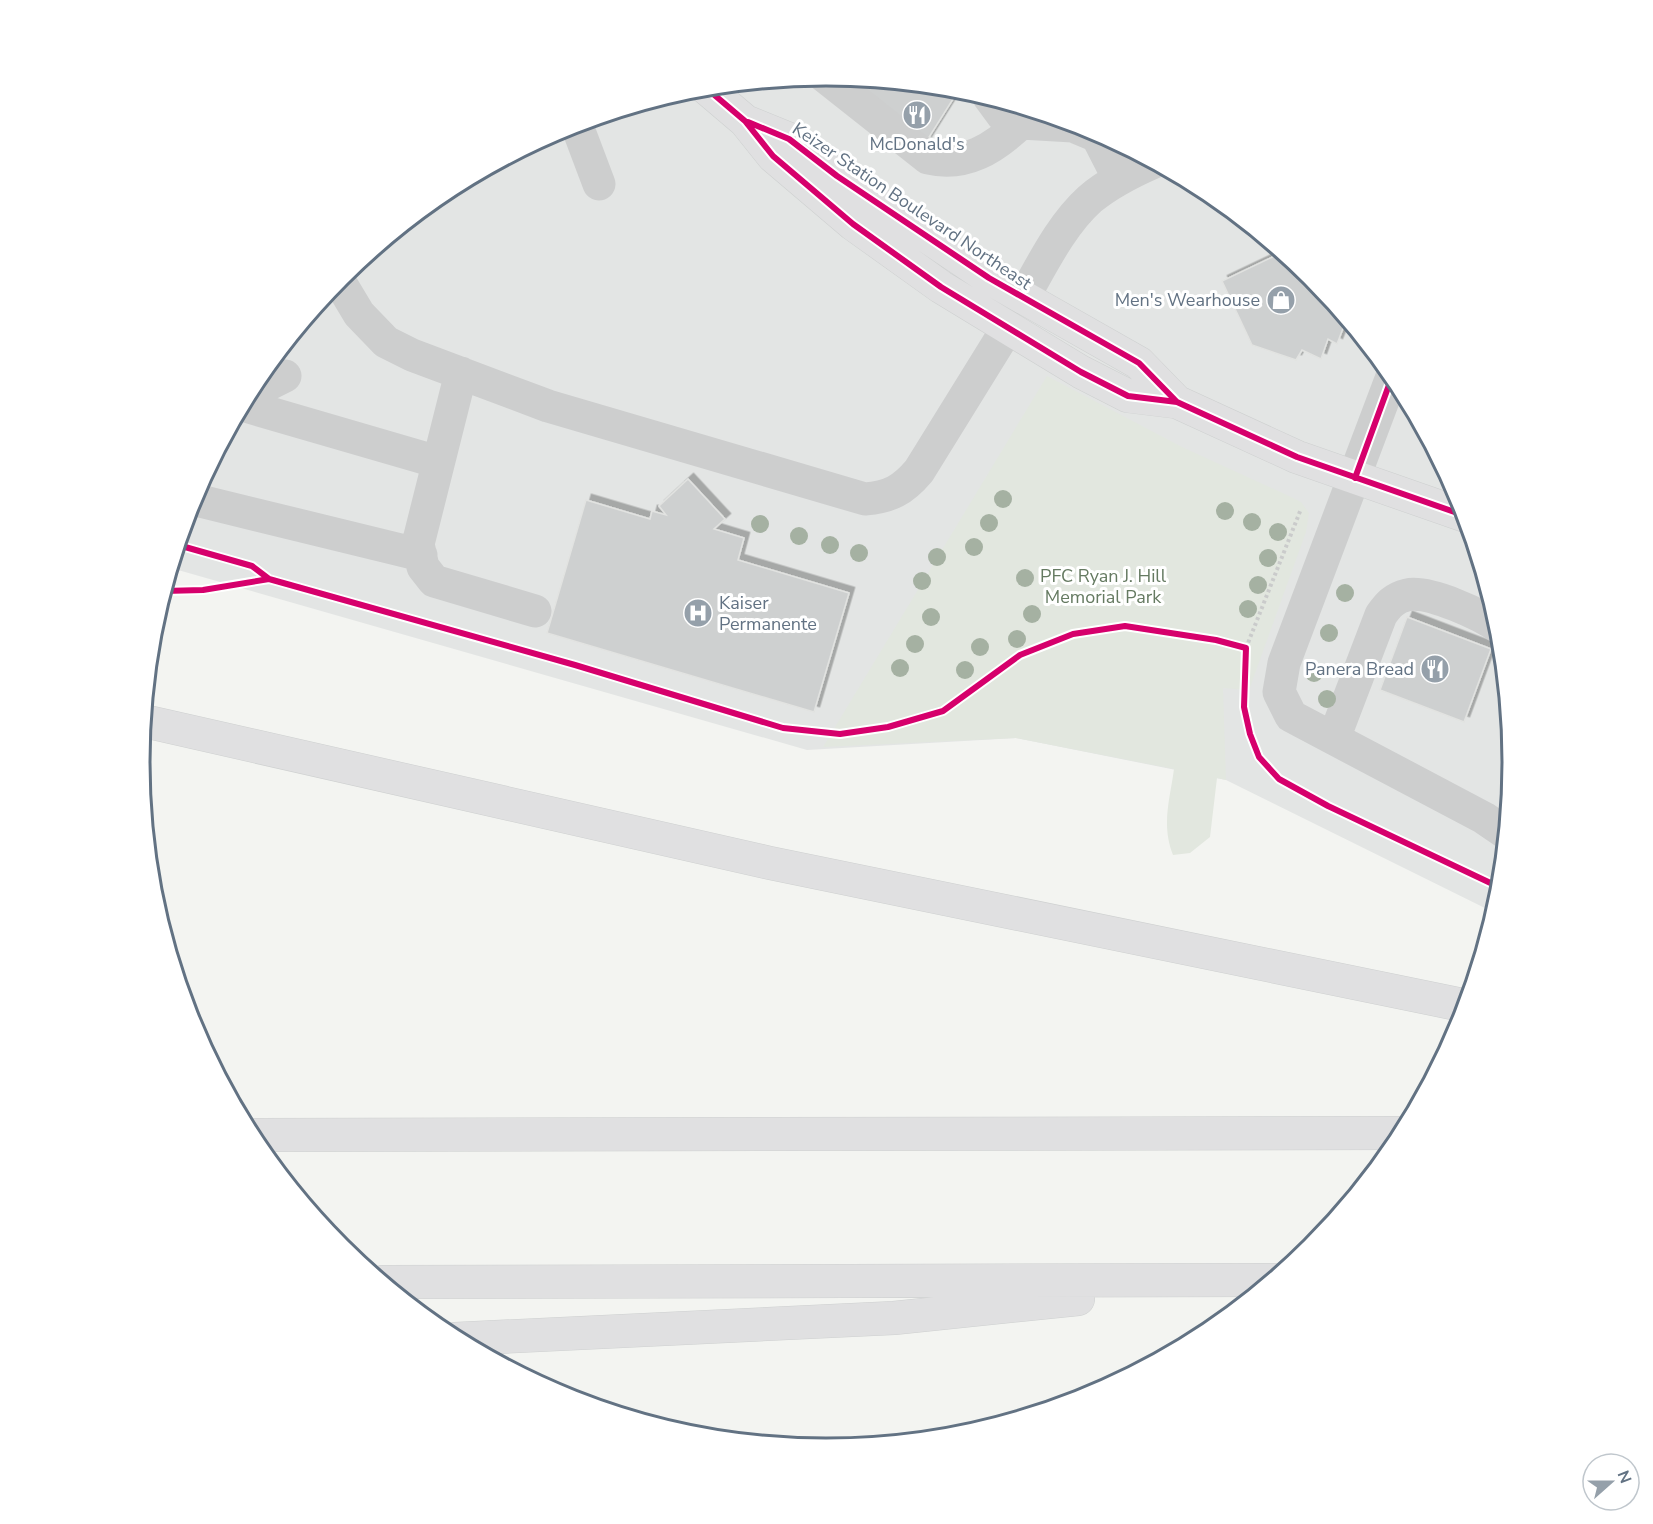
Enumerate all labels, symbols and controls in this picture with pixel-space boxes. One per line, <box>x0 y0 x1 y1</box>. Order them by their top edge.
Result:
restaurant icon: McDonald's <box>901 99 933 131</box>
street label: Keizer Station Boulevard Northeast <box>788 117 1037 296</box>
place label: McDonald's <box>869 132 965 156</box>
shop icon: Men's Wearhouse <box>1265 284 1297 316</box>
place label: Men's Wearhouse <box>1115 288 1260 312</box>
park label: PFC Ryan J. Hill Memorial Park <box>1040 564 1167 609</box>
place label: Kaiser Permanente <box>719 591 817 636</box>
hospital icon: Kaiser Permanente <box>682 597 714 629</box>
restaurant icon: Panera Bread <box>1419 653 1451 685</box>
place label: Panera Bread <box>1305 657 1414 681</box>
north arrow <box>1581 1452 1641 1512</box>
text: N <box>1612 1467 1636 1487</box>

